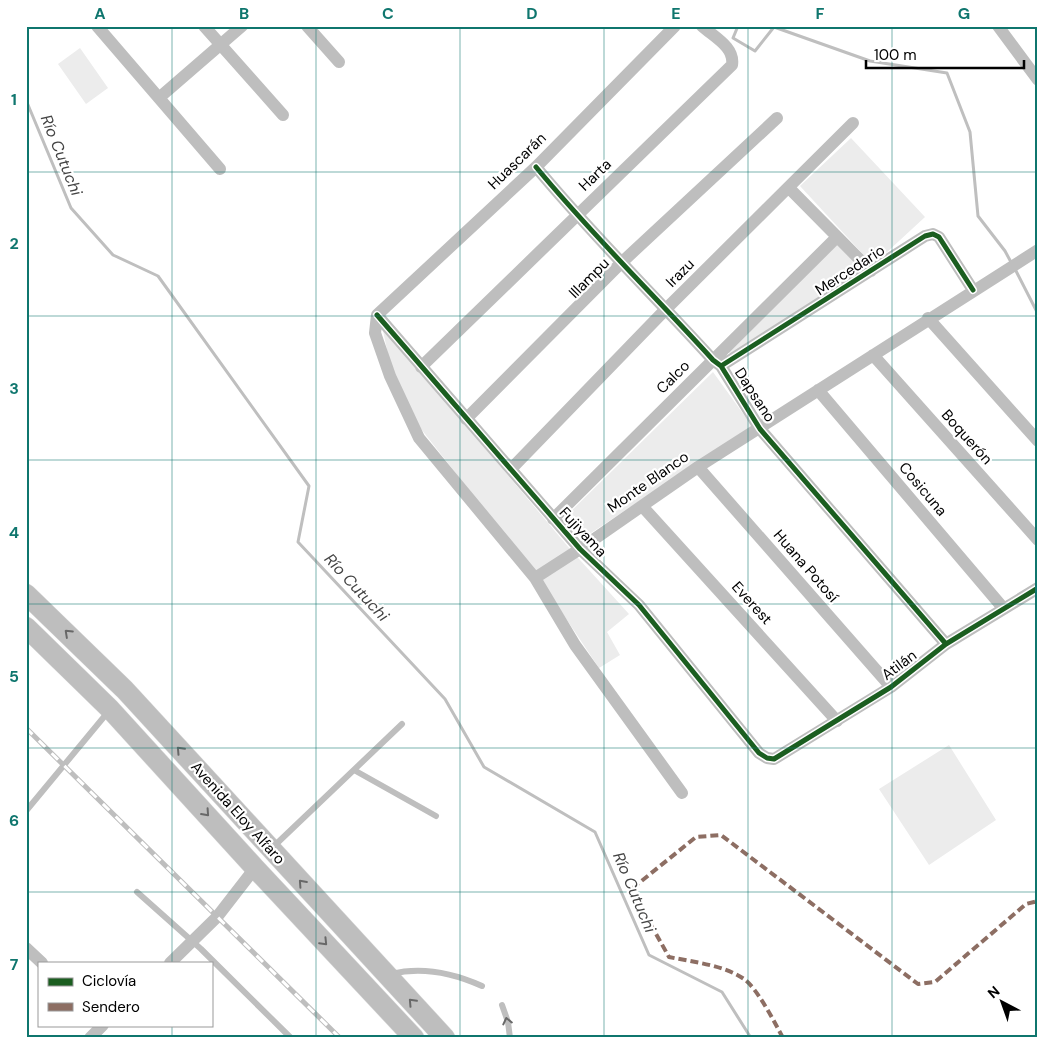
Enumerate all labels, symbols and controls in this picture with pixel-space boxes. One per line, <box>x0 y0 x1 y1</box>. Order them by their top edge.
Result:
text: A <box>94 3 106 24</box>
text: B <box>239 3 249 24</box>
text: C <box>382 3 394 24</box>
text: D <box>526 3 538 24</box>
text: E <box>671 3 681 24</box>
text: F <box>816 3 825 24</box>
text: G <box>958 3 970 24</box>
scale bar <box>866 38 1024 70</box>
text: 100 m <box>874 45 917 65</box>
text: 1 <box>11 89 17 110</box>
water label: Río Cutuchi <box>36 112 88 200</box>
street label: Huascarán <box>484 128 550 194</box>
street label: Harta <box>574 155 616 195</box>
text: 2 <box>9 233 19 254</box>
street label: Mercedario <box>811 240 889 300</box>
street label: Illampu <box>564 253 614 303</box>
street label: Irazu <box>661 254 699 292</box>
street label: Calco <box>652 356 694 398</box>
street label: Dapsano <box>730 364 780 426</box>
text: 3 <box>9 378 19 399</box>
street label: Boquerón <box>937 405 997 469</box>
street label: Monte Blanco <box>603 447 693 517</box>
street label: Cosicuna <box>895 458 951 520</box>
street label: Fujiyama <box>555 503 611 561</box>
text: 4 <box>9 522 19 543</box>
street label: Huana Potosí <box>769 525 844 607</box>
water label: Río Cutuchi <box>320 549 394 627</box>
street label: Everest <box>727 577 777 629</box>
one-way arrow <box>64 630 73 639</box>
street label: Atilán <box>877 645 921 685</box>
text: 5 <box>9 666 19 687</box>
one-way arrow <box>177 746 186 755</box>
street label: Avenida Eloy Alfaro <box>186 757 290 869</box>
one-way arrow <box>200 808 209 817</box>
text: 6 <box>9 810 19 831</box>
water label: Río Cutuchi <box>608 849 661 937</box>
one-way arrow <box>299 879 308 888</box>
one-way arrow <box>318 936 327 945</box>
text: 7 <box>10 954 19 975</box>
legend <box>38 962 212 1026</box>
text: Ciclovía <box>82 971 136 991</box>
north arrow <box>976 976 1026 1026</box>
text: N <box>984 982 1003 1002</box>
text: Sendero <box>82 997 140 1017</box>
one-way arrow <box>409 999 418 1008</box>
one-way arrow <box>502 1017 513 1026</box>

